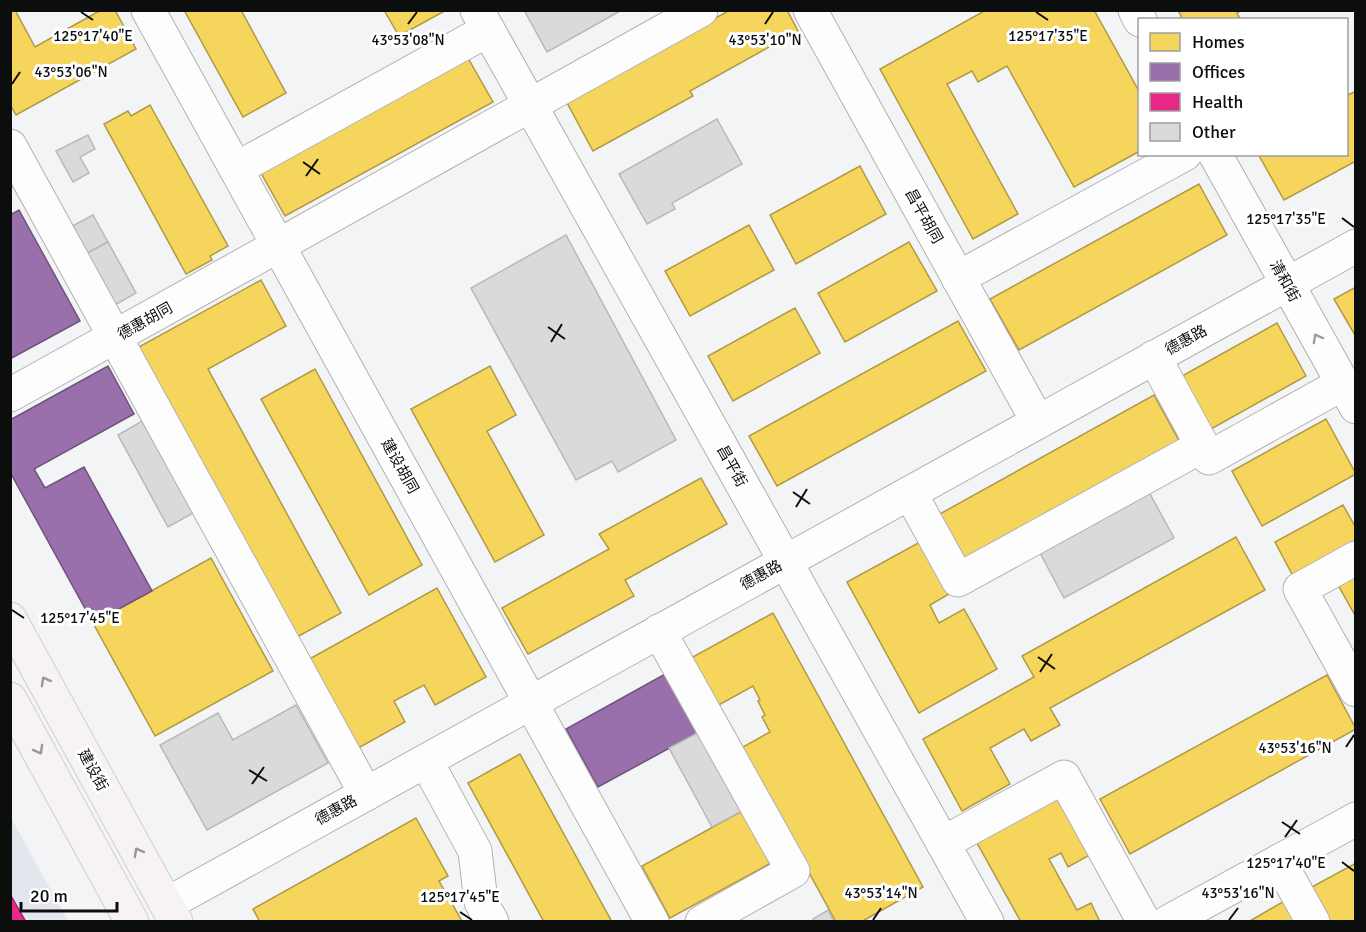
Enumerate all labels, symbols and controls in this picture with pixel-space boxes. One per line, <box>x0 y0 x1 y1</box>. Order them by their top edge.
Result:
legend <box>1138 18 1348 156</box>
text: 125°17'40"E <box>53 27 133 45</box>
text: 125°17'35"E <box>1008 27 1088 45</box>
text: 43°53'08"N <box>371 31 445 49</box>
text: 43°53'10"N <box>728 31 802 49</box>
text: Homes <box>1192 31 1245 53</box>
text: Offices <box>1192 61 1245 83</box>
text: 43°53'06"N <box>34 63 108 81</box>
text: Health <box>1192 91 1243 113</box>
text: Other <box>1192 121 1236 143</box>
street label: 昌平胡同 <box>902 185 946 247</box>
text: 125°17'35"E <box>1246 210 1326 228</box>
street label: 清和街 <box>1266 257 1304 305</box>
street label: 德惠胡同 <box>114 299 176 343</box>
street label: 德惠路 <box>1162 321 1210 359</box>
one-way arrow <box>1313 334 1324 344</box>
street label: 建设胡同 <box>378 435 422 497</box>
street label: 昌平街 <box>713 442 751 490</box>
street label: 德惠路 <box>737 556 785 594</box>
text: 125°17'45"E <box>40 609 120 627</box>
one-way arrow <box>41 676 52 687</box>
text: 43°53'16"N <box>1258 739 1332 757</box>
one-way arrow <box>32 744 43 755</box>
street label: 建设街 <box>74 746 112 794</box>
street label: 德惠路 <box>312 791 360 829</box>
one-way arrow <box>134 848 145 858</box>
text: 125°17'40"E <box>1246 854 1326 872</box>
scale bar <box>21 875 117 913</box>
text: 43°53'14"N <box>844 884 918 902</box>
text: 43°53'16"N <box>1201 884 1275 902</box>
text: 20 m <box>30 885 68 907</box>
text: 125°17'45"E <box>420 888 500 906</box>

